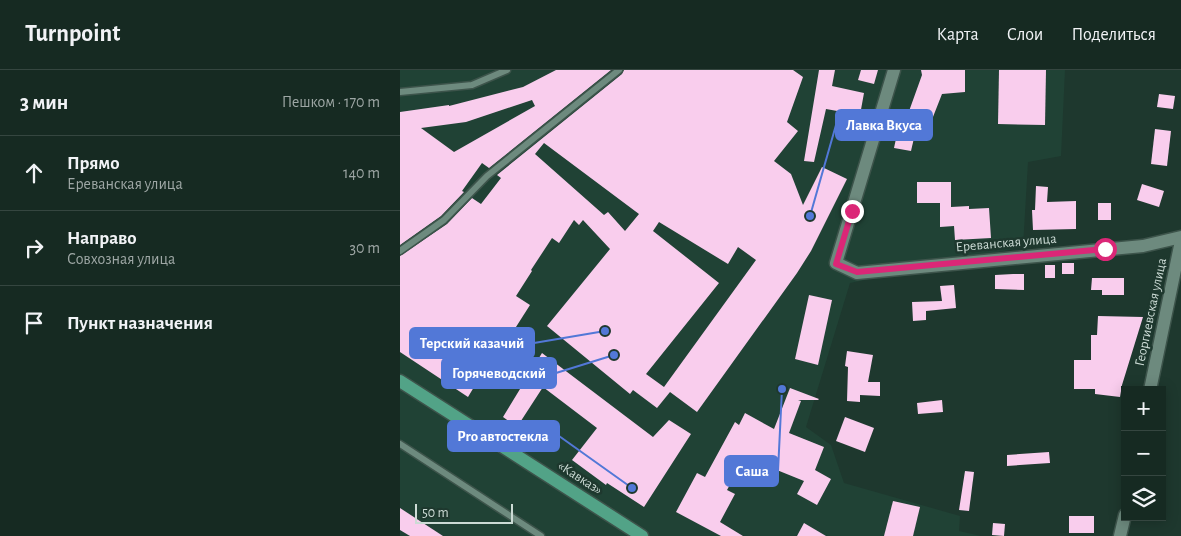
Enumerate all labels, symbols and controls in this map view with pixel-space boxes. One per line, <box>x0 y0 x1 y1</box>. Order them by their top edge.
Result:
text: Turnpoint <box>25 22 120 46</box>
text: Карта <box>937 26 979 44</box>
text: Слои <box>1007 26 1043 44</box>
text: Поделиться <box>1071 26 1156 44</box>
text: 3 мин <box>20 92 68 113</box>
text: Пешком · 170 m <box>282 94 380 110</box>
callout: Лавка Вкуса <box>836 110 932 140</box>
text: Лавка Вкуса <box>846 118 922 133</box>
text: Прямо <box>67 154 120 173</box>
icon: ahead <box>20 159 48 187</box>
text: 140 m <box>343 165 380 181</box>
text: Ереванская улица <box>67 176 183 192</box>
route end <box>841 200 864 223</box>
text: Направо <box>67 229 137 248</box>
street label: Ереванская улица <box>955 232 1058 254</box>
icon: right <box>20 234 48 262</box>
route start <box>1094 238 1117 261</box>
text: 30 m <box>350 240 380 256</box>
text: Совхозная улица <box>67 251 175 267</box>
street label: Георгиевская улица <box>1133 256 1169 367</box>
icon: arrive <box>20 309 48 337</box>
text: Пункт назначения <box>67 314 213 333</box>
callout: Терский казачий <box>410 328 534 358</box>
text: Терский казачий <box>420 336 524 351</box>
callout: Горячеводский <box>442 358 556 388</box>
text: Горячеводский <box>452 366 546 381</box>
map controls <box>1121 386 1166 521</box>
button: + <box>1121 386 1166 431</box>
callout: Pro автостекла <box>448 421 559 451</box>
text: Pro автостекла <box>457 429 549 444</box>
button: − <box>1121 431 1166 476</box>
callout: Саша <box>725 456 778 486</box>
street label: «Кавказ» <box>555 459 605 497</box>
text: Саша <box>735 464 769 479</box>
button: layers <box>1121 476 1166 521</box>
scale bar <box>415 501 512 524</box>
text: 50 m <box>422 506 449 520</box>

